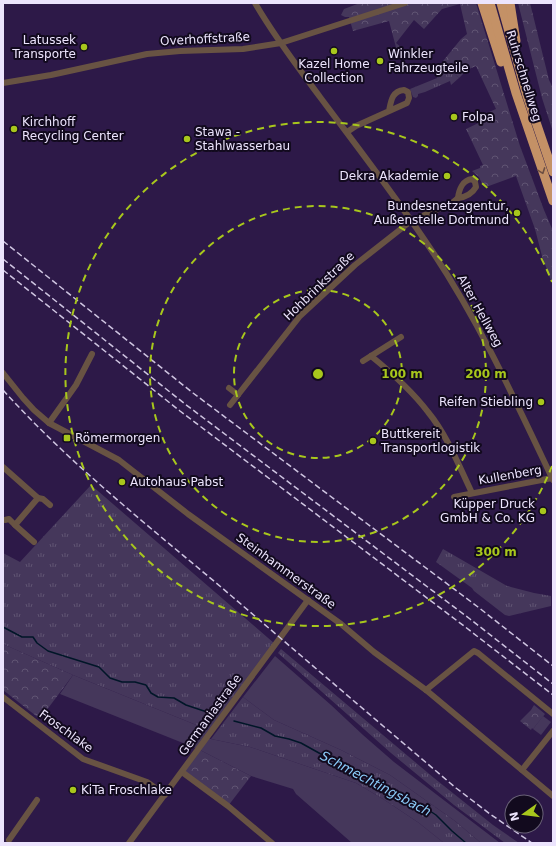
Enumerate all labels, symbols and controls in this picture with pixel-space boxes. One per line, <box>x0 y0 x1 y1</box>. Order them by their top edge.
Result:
street label: Ruhrschnellweg <box>503 29 545 123</box>
street label: Overhoffstraße <box>160 30 250 48</box>
place label: Latussek Transporte <box>11 33 76 61</box>
marker: Latussek Transporte <box>79 42 89 52</box>
marker: Kazel Home Collection <box>329 46 339 56</box>
place label: Winkler Fahrzeugteile <box>388 47 469 75</box>
marker: Winkler Fahrzeugteile <box>375 56 385 66</box>
place label: Kazel Home Collection <box>298 57 370 85</box>
place label: Folpa <box>462 110 494 124</box>
marker: Folpa <box>449 112 459 122</box>
place label: Kirchhoff Recycling Center <box>22 115 124 143</box>
marker: Kirchhoff Recycling Center <box>9 124 19 134</box>
place label: Stawa - Stahlwasserbau <box>195 125 290 153</box>
marker: Stawa - Stahlwasserbau <box>182 134 192 144</box>
one-way arrow <box>537 167 546 174</box>
place label: Dekra Akademie <box>340 169 439 183</box>
marker: Dekra Akademie <box>442 171 452 181</box>
place label: Bundesnetzagentur, Außenstelle Dortmund <box>374 199 509 227</box>
marker: Bundesnetzagentur, Außenstelle Dortmund <box>512 208 522 218</box>
street label: Hohbrinkstraße <box>281 249 357 323</box>
street label: Alter Hellweg <box>454 272 506 350</box>
centre of rings <box>311 367 325 381</box>
text: 100 m <box>381 367 423 381</box>
text: 200 m <box>465 367 507 381</box>
place label: Reifen Stiebling <box>439 395 533 409</box>
marker: Reifen Stiebling <box>536 397 546 407</box>
place label: Buttkereit Transportlogistik <box>380 427 480 455</box>
place label: Römermorgen <box>75 431 160 445</box>
marker: Römermorgen <box>62 433 72 443</box>
marker: Buttkereit Transportlogistik <box>368 436 378 446</box>
street label: Kullenberg <box>477 463 543 487</box>
place label: Autohaus Pabst <box>130 475 223 489</box>
marker: Autohaus Pabst <box>117 477 127 487</box>
place label: Küpper Druck GmbH & Co. KG <box>440 497 535 525</box>
marker: Küpper Druck GmbH & Co. KG <box>538 506 548 516</box>
street label: Steinhammerstraße <box>234 530 338 612</box>
text: 300 m <box>475 545 517 559</box>
street label: Germaniastraße <box>176 672 244 758</box>
street label: Froschlake <box>36 707 96 755</box>
water label: Schmechtingsbach <box>318 748 434 819</box>
place label: KiTa Froschlake <box>81 783 172 797</box>
marker: KiTa Froschlake <box>68 785 78 795</box>
north arrow <box>504 794 544 834</box>
text: N <box>507 810 522 822</box>

